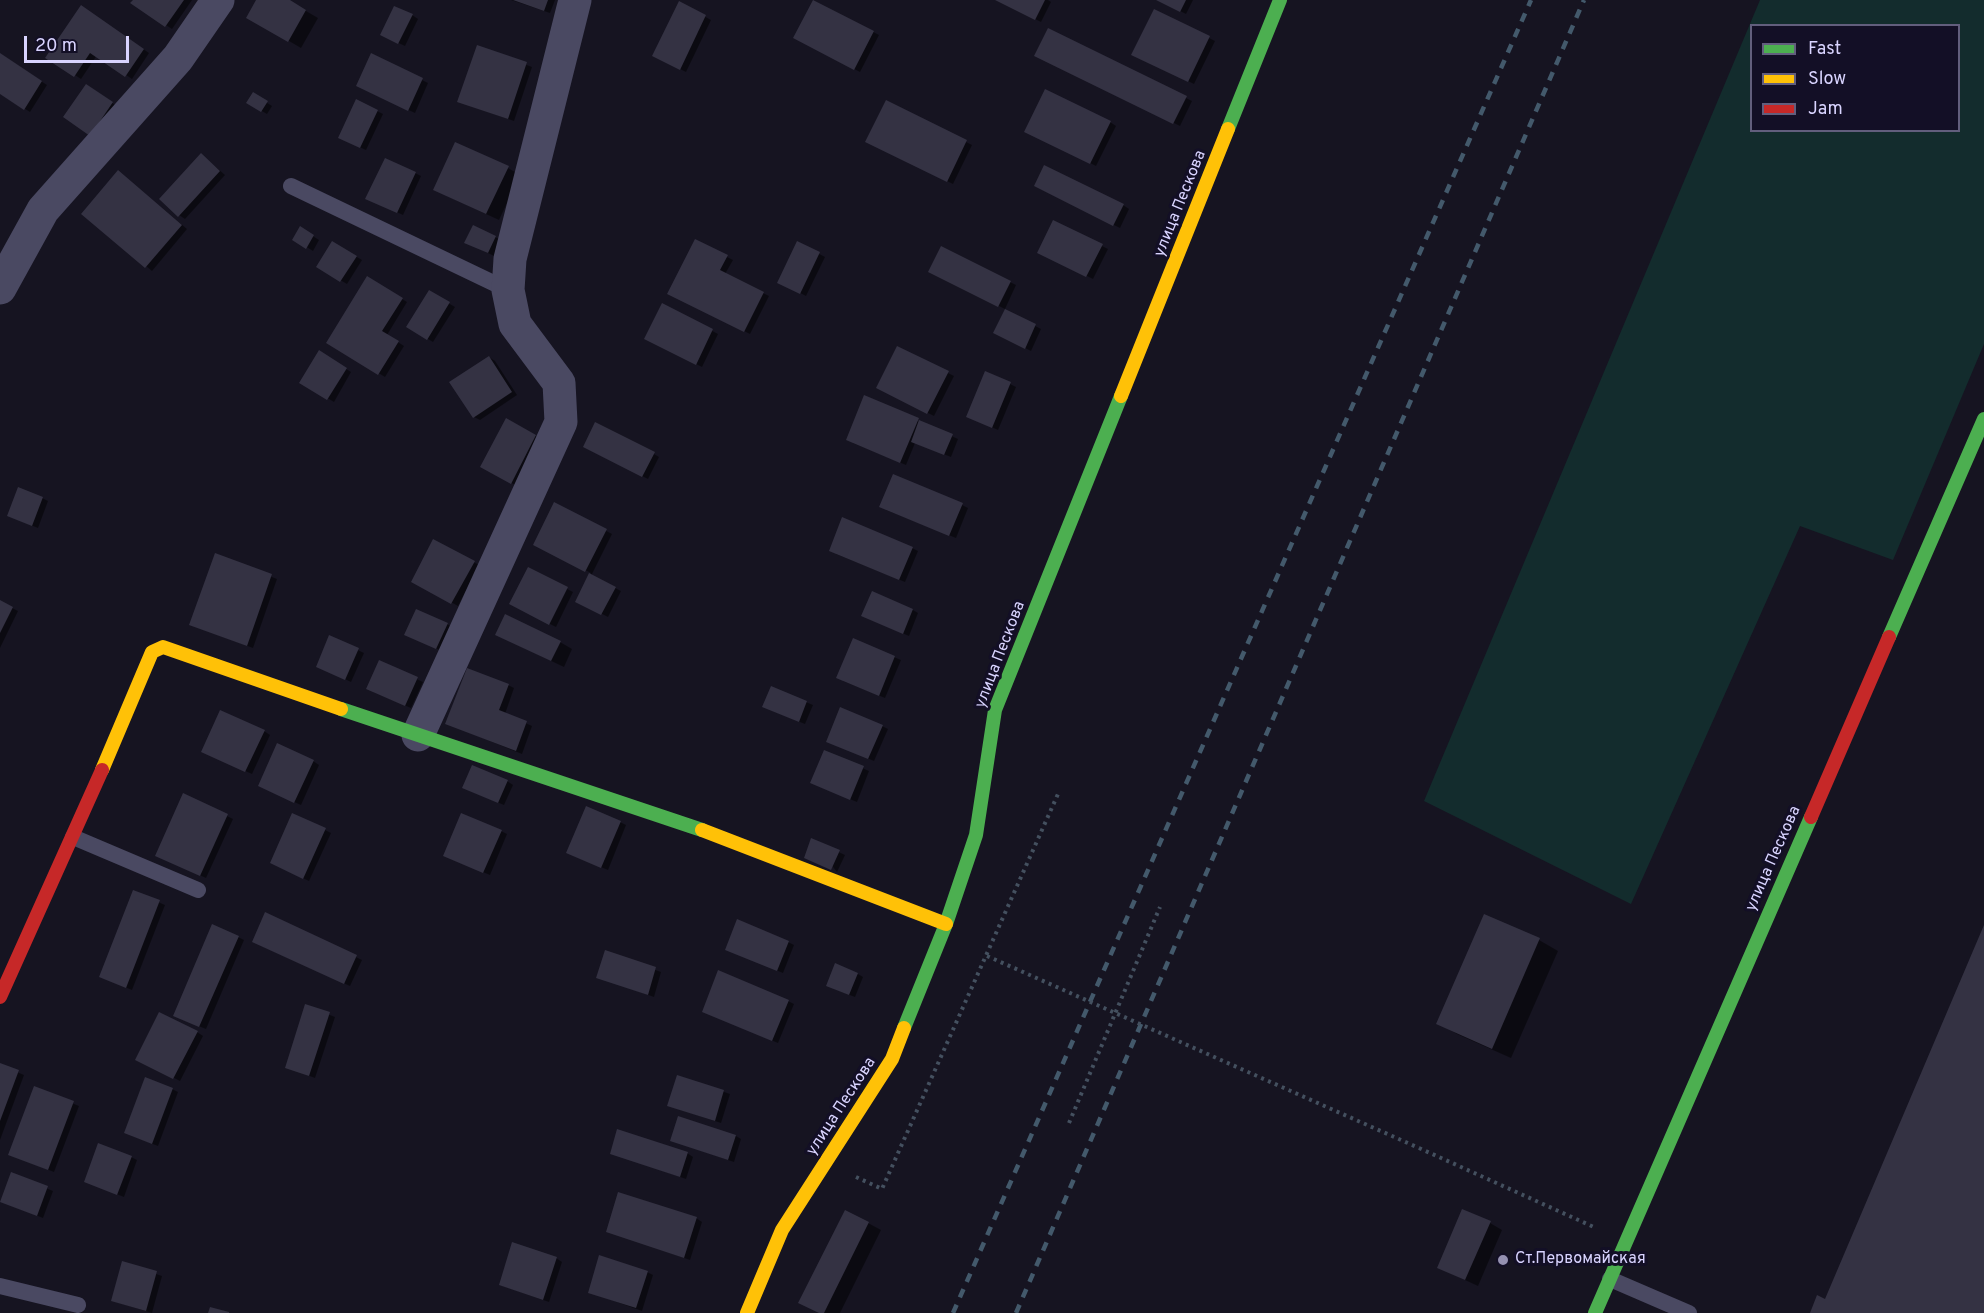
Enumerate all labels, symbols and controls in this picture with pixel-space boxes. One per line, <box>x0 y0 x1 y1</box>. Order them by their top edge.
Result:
scale bar <box>27 24 132 62</box>
legend <box>1750 24 1960 132</box>
text: 20 m <box>35 35 77 58</box>
text: Fast <box>1808 38 1841 61</box>
text: Slow <box>1808 68 1846 91</box>
text: Jam <box>1808 98 1843 121</box>
street label: улица Пескова <box>1151 148 1211 260</box>
street label: улица Пескова <box>972 599 1030 711</box>
street label: улица Пескова <box>1742 803 1806 915</box>
street label: улица Пескова <box>803 1054 881 1160</box>
place label: Ст.Первомайская <box>1515 1250 1646 1270</box>
marker: Ст.Первомайская <box>1496 1253 1510 1267</box>

